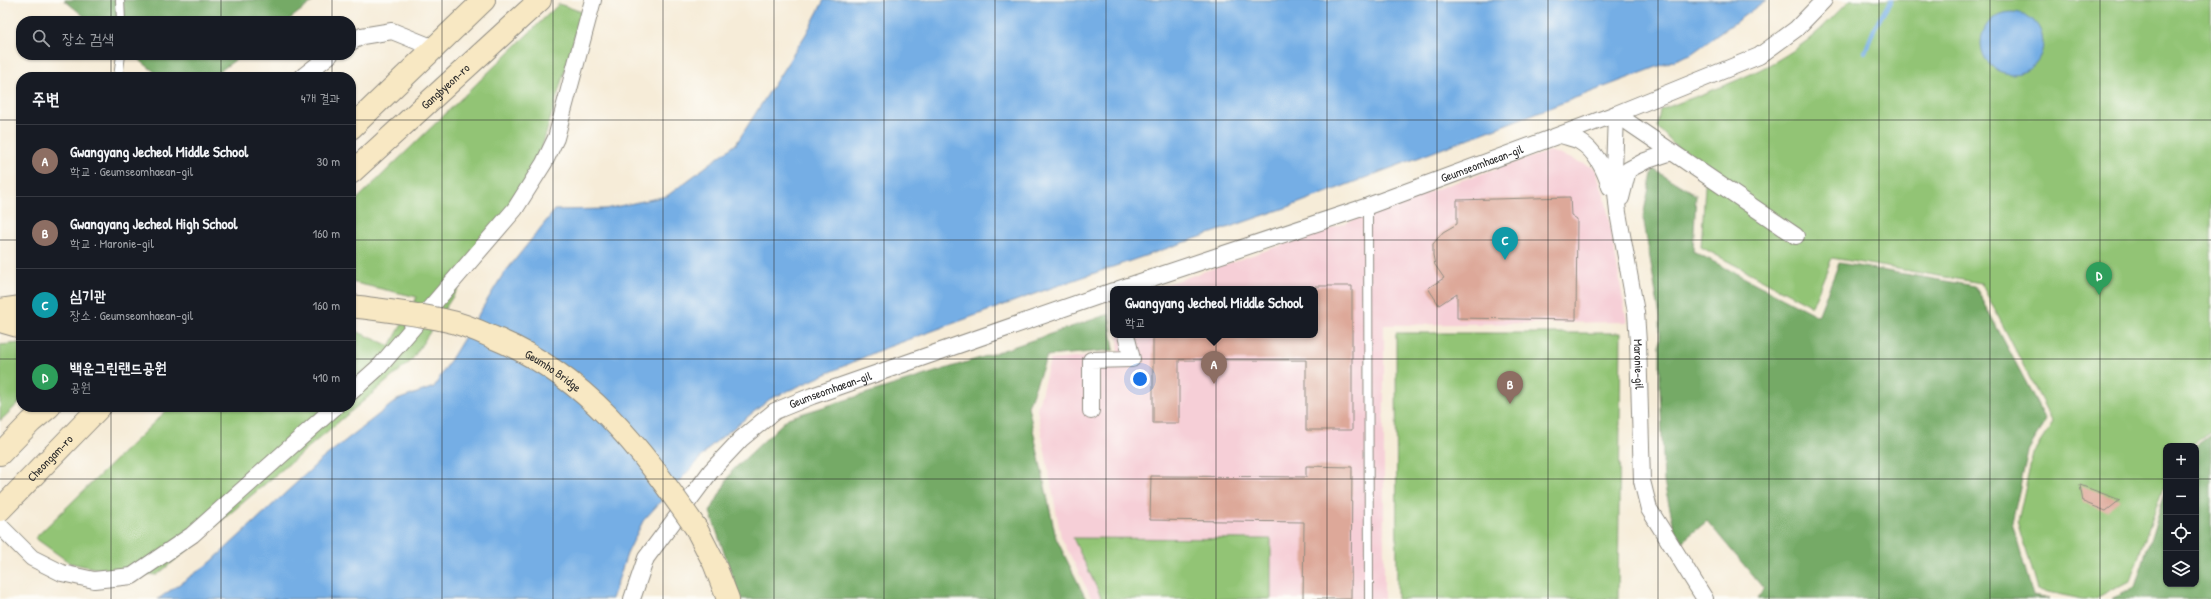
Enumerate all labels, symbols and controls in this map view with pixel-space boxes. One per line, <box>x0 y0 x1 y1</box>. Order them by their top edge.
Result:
search box <box>16 16 356 60</box>
icon: search <box>30 27 52 49</box>
text: 장소 검색 <box>62 28 114 49</box>
street label: Gangbyeon-ro <box>417 59 473 113</box>
text: 주변 <box>32 87 59 110</box>
text: 4개 결과 <box>301 89 340 107</box>
street label: Geumseomhaean-gil <box>1438 140 1526 186</box>
text: Gwangyang Jecheol Middle School <box>70 141 248 162</box>
text: A <box>42 152 48 170</box>
text: 30 m <box>317 152 340 170</box>
text: 학교 · Geumseomhaean-gil <box>70 162 193 180</box>
text: Gwangyang Jecheol High School <box>70 213 238 234</box>
text: B <box>42 224 48 242</box>
text: 160 m <box>312 224 340 242</box>
pin: C <box>1492 227 1518 260</box>
text: 학교 · Maronie-gil <box>70 234 154 252</box>
pin: D <box>2086 262 2112 295</box>
text: 심기관 <box>70 285 106 306</box>
popup <box>1110 286 1318 338</box>
text: Gwangyang Jecheol Middle School <box>1125 292 1303 313</box>
text: C <box>41 296 49 314</box>
text: 160 m <box>312 296 340 314</box>
text: 장소 · Geumseomhaean-gil <box>70 306 193 324</box>
text: 학교 <box>1125 313 1146 331</box>
street label: Maronie-gil <box>1630 338 1648 390</box>
street label: Geumho Bridge <box>522 345 585 396</box>
pin: A <box>1201 351 1227 384</box>
text: 백운그린랜드공원 <box>70 357 167 378</box>
street label: Geumseomhaean-gil <box>786 367 875 412</box>
text: D <box>42 368 48 386</box>
text: 410 m <box>313 368 340 386</box>
your location <box>1130 369 1150 389</box>
pin: B <box>1497 371 1523 404</box>
text: 공원 <box>70 378 91 396</box>
street label: Cheongam-ro <box>23 431 77 485</box>
map controls <box>2163 443 2199 587</box>
button: + <box>2163 443 2199 479</box>
button: − <box>2163 479 2199 515</box>
button: locate <box>2163 515 2199 551</box>
button: layers <box>2163 551 2199 587</box>

